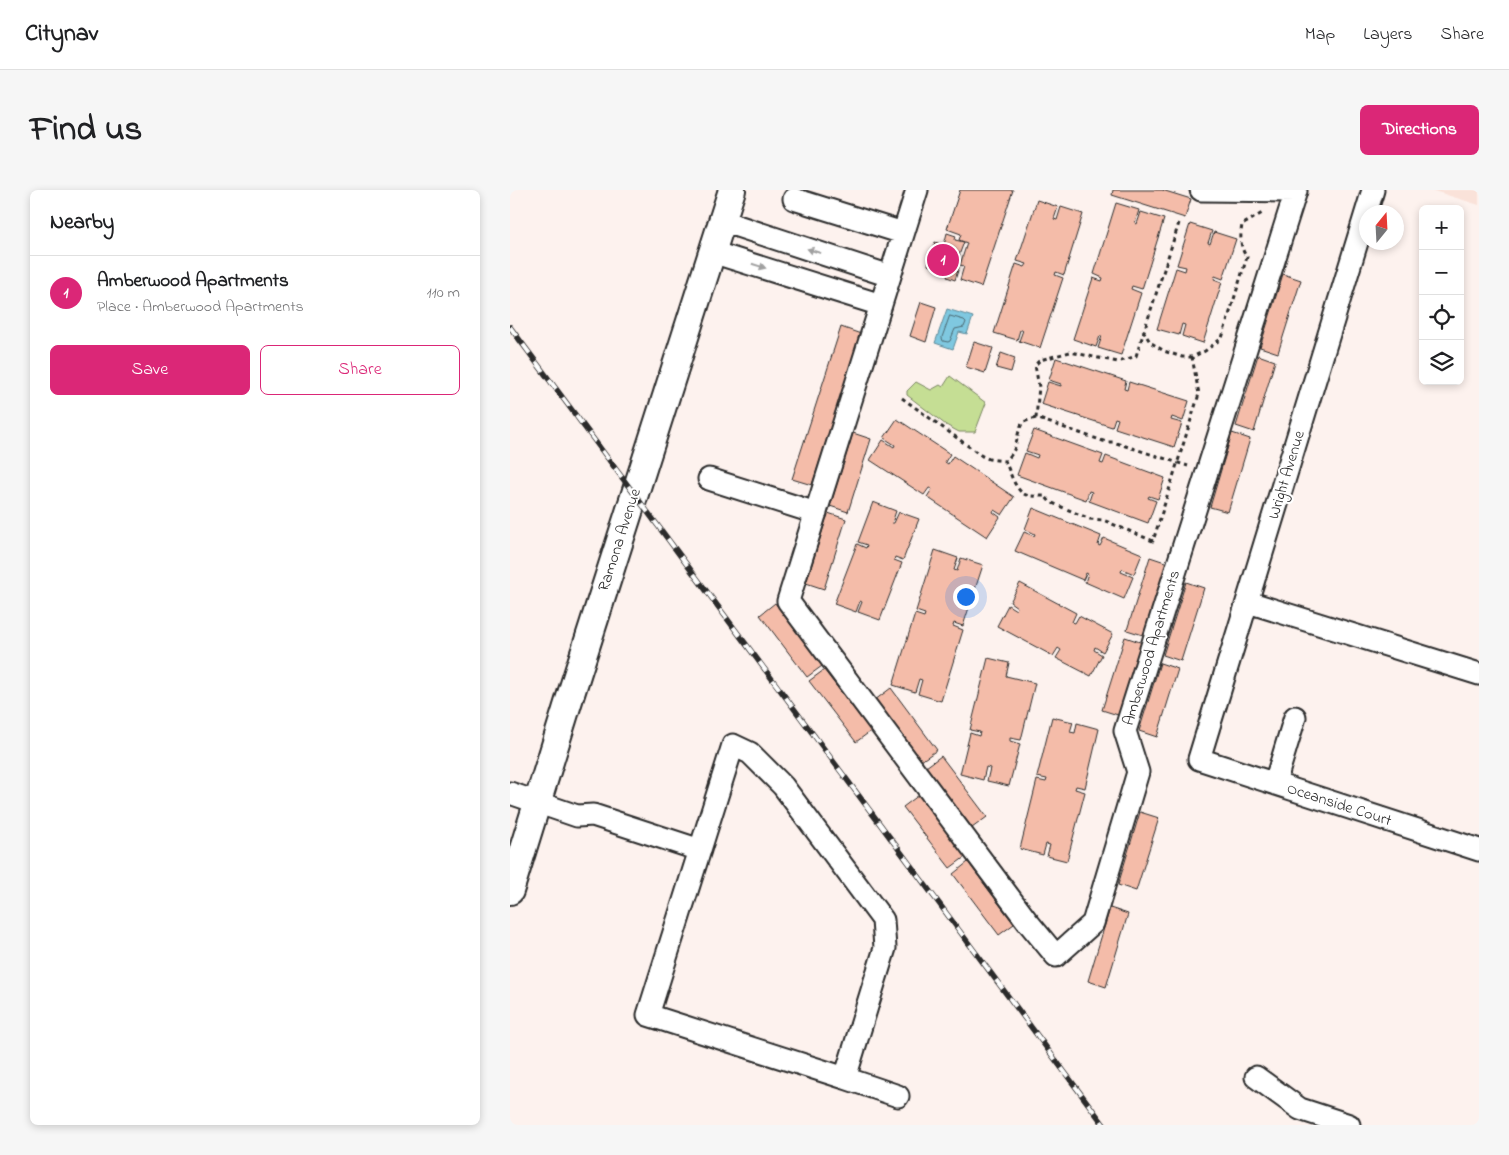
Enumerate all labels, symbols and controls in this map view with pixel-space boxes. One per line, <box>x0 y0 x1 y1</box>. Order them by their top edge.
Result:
text: Citynav <box>25 17 98 52</box>
text: Map <box>1305 22 1335 48</box>
text: Layers <box>1363 22 1413 48</box>
text: Share <box>1441 22 1484 48</box>
text: Find us <box>30 105 142 156</box>
button: Directions <box>1360 105 1479 155</box>
north arrow <box>1359 205 1404 250</box>
map controls <box>1419 205 1464 385</box>
button: + <box>1419 205 1464 250</box>
text: Nearby <box>50 208 114 238</box>
pin: 1 <box>927 241 959 279</box>
one-way arrow <box>806 246 821 254</box>
button: − <box>1419 250 1464 295</box>
one-way arrow <box>752 263 767 271</box>
text: Amberwood Apartments <box>97 268 289 295</box>
text: 1 <box>63 281 69 305</box>
text: 110 m <box>426 281 460 305</box>
text: Place · Amberwood Apartments <box>97 295 304 319</box>
button: locate <box>1419 295 1464 340</box>
button: layers <box>1419 340 1464 385</box>
button: Save <box>50 345 250 395</box>
button: Share <box>260 345 460 395</box>
street label: Wright Avenue <box>1262 427 1312 522</box>
street label: Ramona Avenue <box>592 485 648 594</box>
street label: Amberwood Apartments <box>1117 567 1187 729</box>
your location <box>953 584 979 610</box>
street label: Oceanside Court <box>1283 777 1395 833</box>

